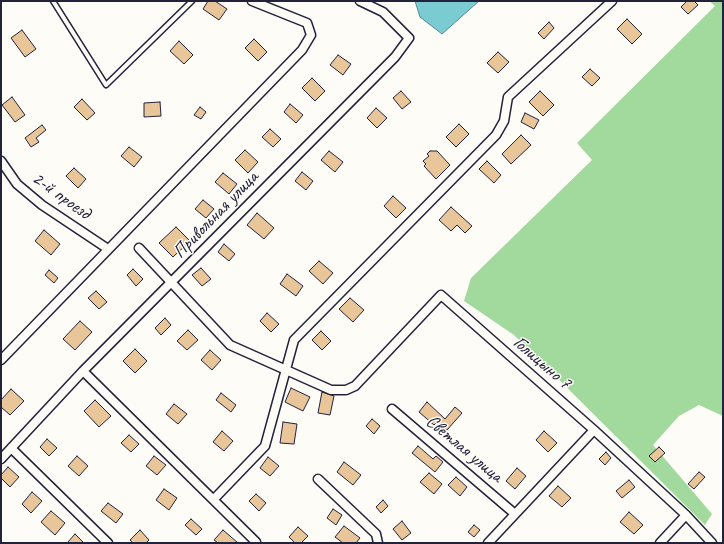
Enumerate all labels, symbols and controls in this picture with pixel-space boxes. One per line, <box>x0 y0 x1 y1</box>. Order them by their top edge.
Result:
street label: Привольная улица <box>169 166 263 264</box>
street label: 2-й проезд <box>27 167 95 225</box>
street label: Голицыно 7 <box>508 331 576 395</box>
street label: Светлая улица <box>421 410 507 488</box>

